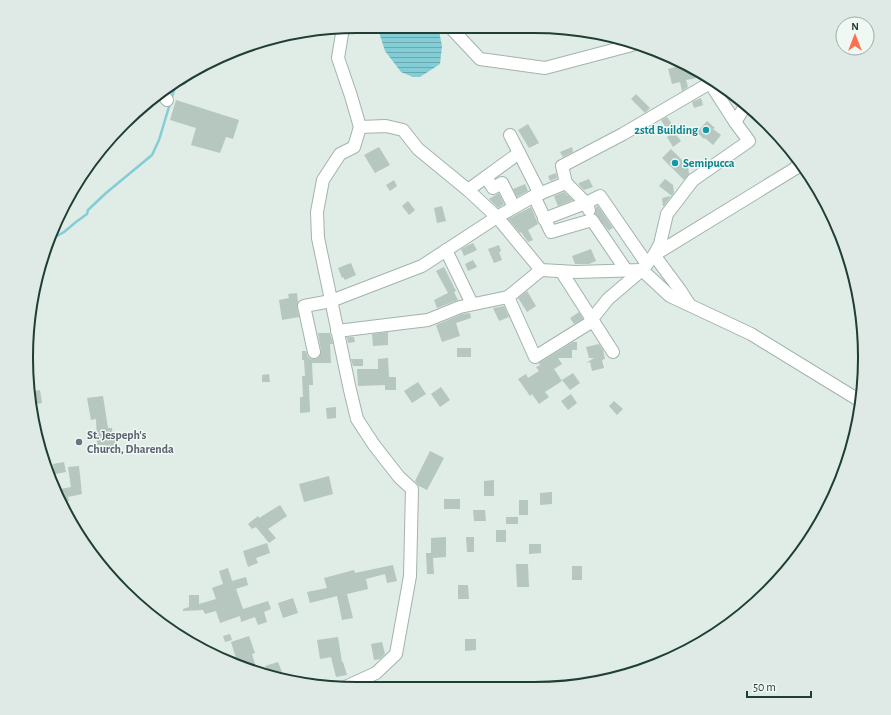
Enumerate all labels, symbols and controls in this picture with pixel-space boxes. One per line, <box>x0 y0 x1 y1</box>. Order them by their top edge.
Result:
north arrow <box>835 16 875 56</box>
text: N <box>851 21 859 32</box>
place label: 2std Building <box>634 124 699 136</box>
marker: 2std Building <box>701 125 711 135</box>
place label: Semipucca <box>683 157 735 169</box>
marker: Semipucca <box>670 158 680 168</box>
place label: St. Jespeph's Church, Dharenda <box>87 429 174 455</box>
marker: St. Jespeph's Church, Dharenda <box>74 437 84 447</box>
scale bar <box>747 673 811 699</box>
text: 50 m <box>753 681 776 693</box>

